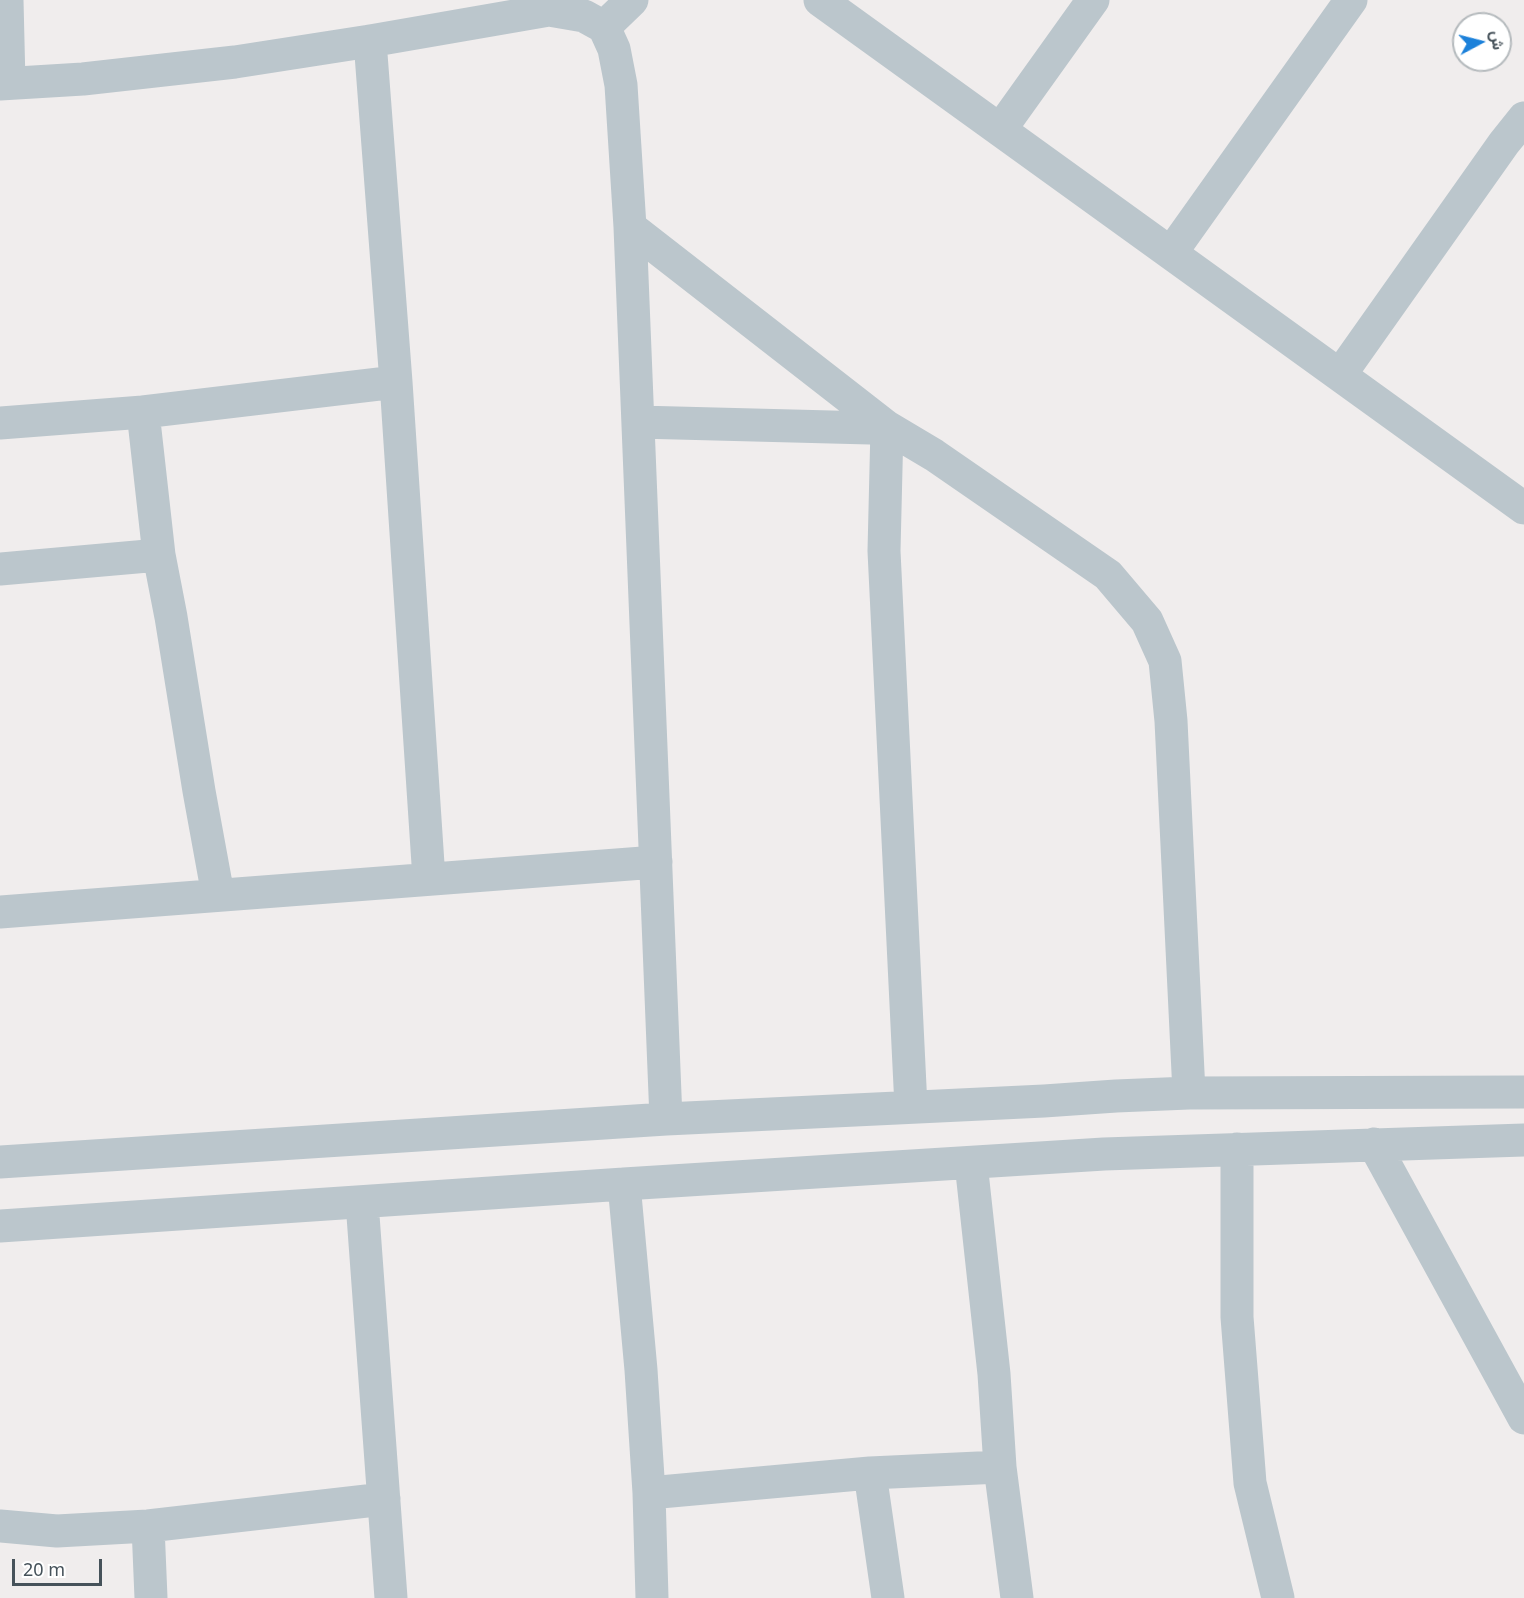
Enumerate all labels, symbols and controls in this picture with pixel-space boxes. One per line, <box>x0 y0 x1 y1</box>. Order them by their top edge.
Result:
north arrow <box>1452 12 1512 72</box>
text: ش <box>1486 29 1510 51</box>
scale bar <box>15 1547 105 1585</box>
text: 20 m <box>23 1557 65 1581</box>

